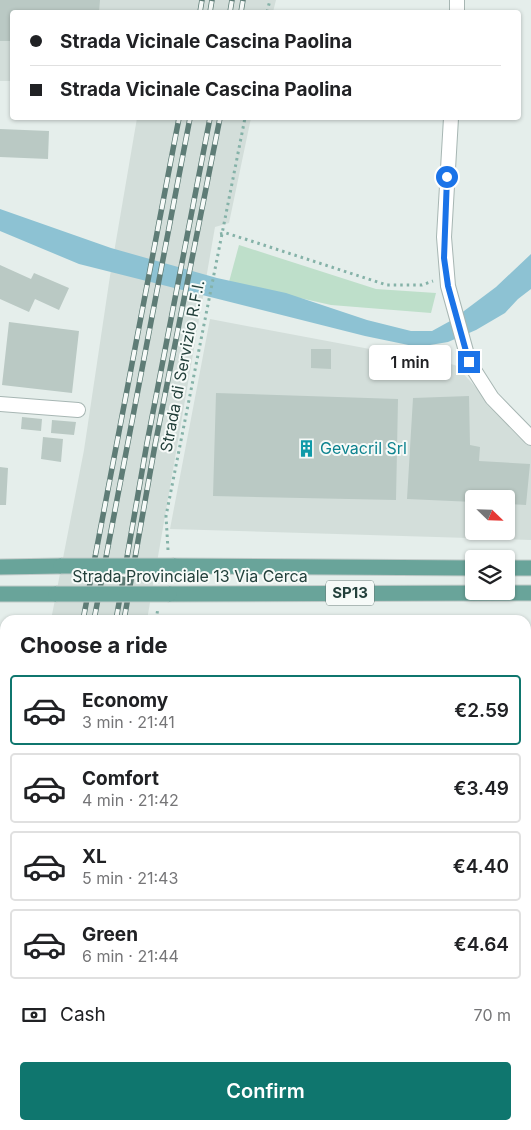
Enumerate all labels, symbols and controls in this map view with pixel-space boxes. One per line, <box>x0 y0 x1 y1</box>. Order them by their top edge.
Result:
text: Strada Vicinale Cascina Paolina <box>60 30 352 53</box>
text: Strada Vicinale Cascina Paolina <box>60 78 352 101</box>
route start <box>436 166 458 188</box>
street label: Strada di Servizio R.F.I. <box>156 278 208 454</box>
callout: 1 min <box>369 344 452 380</box>
route end <box>458 351 480 373</box>
text: 1 min <box>390 352 430 372</box>
building icon: Gevacril Srl <box>296 438 316 458</box>
place label: Gevacril Srl <box>320 438 407 458</box>
north arrow <box>465 490 515 540</box>
map controls <box>465 490 515 600</box>
button: layers <box>465 550 515 600</box>
street label: Strada Provinciale 13 Via Cerca <box>72 566 308 586</box>
road number: SP13 <box>326 580 374 606</box>
text: Choose a ride <box>20 632 168 658</box>
icon: car <box>22 688 67 733</box>
text: Economy <box>82 689 168 712</box>
text: €2.59 <box>454 699 509 722</box>
text: 3 min · 21:41 <box>82 712 175 732</box>
icon: car <box>22 766 67 811</box>
text: Comfort <box>82 767 159 790</box>
text: €3.49 <box>454 777 509 800</box>
text: 4 min · 21:42 <box>82 790 179 810</box>
icon: car <box>22 844 67 889</box>
text: XL <box>82 845 107 868</box>
text: €4.40 <box>453 855 509 878</box>
text: 5 min · 21:43 <box>82 868 178 888</box>
icon: car <box>22 922 67 967</box>
text: Green <box>82 923 138 946</box>
text: €4.64 <box>454 933 509 956</box>
text: 6 min · 21:44 <box>82 946 179 966</box>
icon: cash <box>20 1001 48 1029</box>
text: Cash <box>60 1003 106 1026</box>
text: 70 m <box>474 1005 511 1025</box>
button: Confirm <box>20 1062 511 1120</box>

